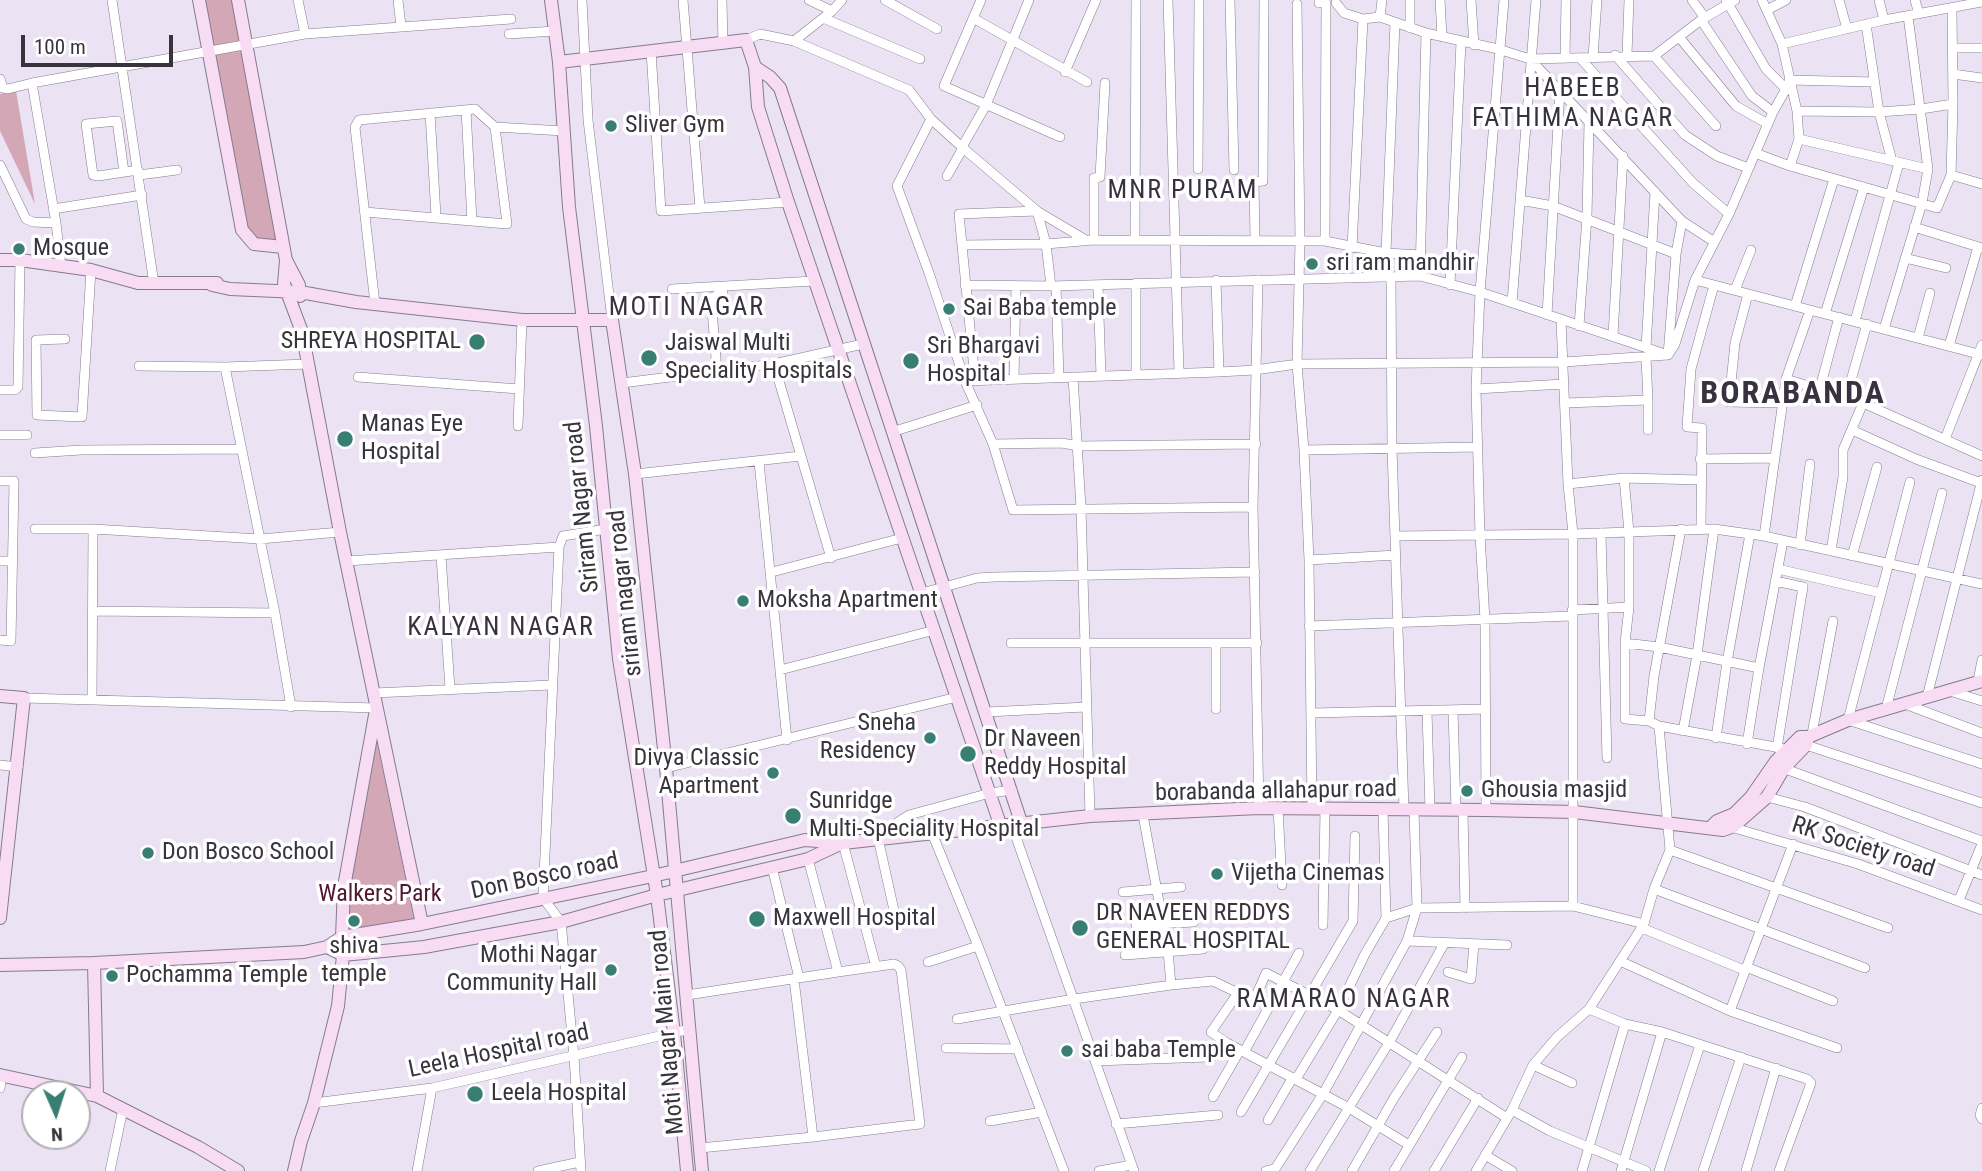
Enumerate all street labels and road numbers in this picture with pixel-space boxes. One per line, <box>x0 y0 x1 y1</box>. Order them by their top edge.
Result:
street label: Sriram Nagar road <box>560 420 606 594</box>
street label: sriram nagar road <box>603 508 649 678</box>
street label: borabanda allahapur road <box>1155 775 1397 809</box>
street label: RK Society road <box>1788 811 1938 885</box>
street label: Don Bosco road <box>469 847 621 907</box>
street label: Moti Nagar Main road <box>645 928 691 1136</box>
street label: Leela Hospital road <box>406 1019 592 1085</box>

